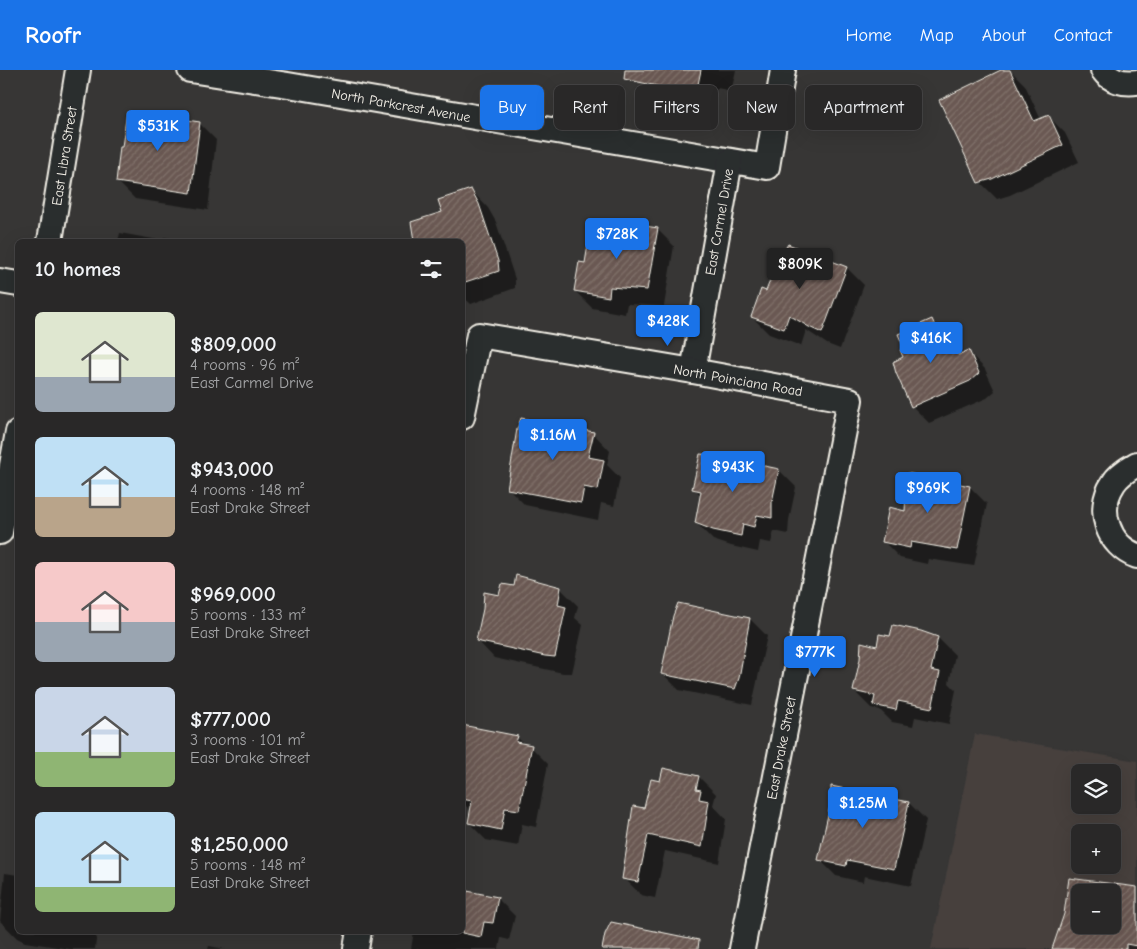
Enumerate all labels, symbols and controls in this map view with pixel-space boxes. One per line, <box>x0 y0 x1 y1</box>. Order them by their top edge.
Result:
text: Roofr <box>25 21 81 49</box>
text: Home <box>845 25 892 46</box>
text: Map <box>920 25 954 46</box>
text: About <box>982 25 1026 46</box>
text: Contact <box>1054 25 1112 46</box>
street label: North Parkcrest Avenue <box>330 85 472 126</box>
chip: Buy <box>480 85 544 130</box>
chip: Rent <box>554 85 625 130</box>
chip: Filters <box>635 85 718 130</box>
chip: New <box>728 85 795 130</box>
chip: Apartment <box>805 85 922 130</box>
street label: East Libra Street <box>48 104 81 207</box>
pin: $531K <box>123 109 193 152</box>
text: $531K <box>137 117 179 135</box>
street label: East Carmel Drive <box>702 167 737 277</box>
pin: $728K <box>582 218 652 260</box>
text: $728K <box>596 225 638 243</box>
pin: $809K <box>765 248 835 290</box>
icon: filters <box>417 255 445 283</box>
text: $809K <box>778 255 822 273</box>
text: 10 homes <box>35 257 121 281</box>
pin: $428K <box>633 304 703 347</box>
text: $428K <box>647 312 689 330</box>
pin: $416K <box>896 322 966 364</box>
text: $416K <box>911 329 951 347</box>
icon: home <box>75 332 135 392</box>
text: $809,000 <box>190 332 276 356</box>
text: 4 rooms · 96 m² <box>190 356 299 374</box>
street label: North Poinciana Road <box>672 361 804 400</box>
text: East Carmel Drive <box>190 374 313 392</box>
pin: $1.16M <box>512 418 594 461</box>
text: $1.16M <box>530 426 576 444</box>
pin: $943K <box>698 450 768 493</box>
icon: home <box>75 457 135 517</box>
text: $943,000 <box>190 457 274 481</box>
text: $943K <box>712 458 754 476</box>
pin: $969K <box>893 472 963 514</box>
text: $969K <box>906 479 950 497</box>
text: 4 rooms · 148 m² <box>190 481 304 499</box>
text: East Drake Street <box>190 499 310 517</box>
icon: home <box>75 582 135 642</box>
text: $969,000 <box>190 582 276 606</box>
text: 5 rooms · 133 m² <box>190 606 306 624</box>
text: East Drake Street <box>190 624 310 642</box>
pin: $777K <box>780 636 850 678</box>
text: $777K <box>795 643 835 661</box>
street label: East Drake Street <box>763 694 800 801</box>
icon: home <box>75 707 135 767</box>
text: $777,000 <box>190 707 271 731</box>
text: 3 rooms · 101 m² <box>190 731 305 749</box>
text: East Drake Street <box>190 749 310 767</box>
map controls <box>1071 764 1121 934</box>
button: layers <box>1071 764 1121 814</box>
pin: $1.25M <box>822 786 904 829</box>
text: $1.25M <box>839 794 887 812</box>
button: + <box>1071 824 1121 874</box>
icon: home <box>75 832 135 892</box>
text: $1,250,000 <box>190 832 289 856</box>
text: 5 rooms · 148 m² <box>190 856 305 874</box>
text: East Drake Street <box>190 874 310 892</box>
button: − <box>1071 884 1121 934</box>

